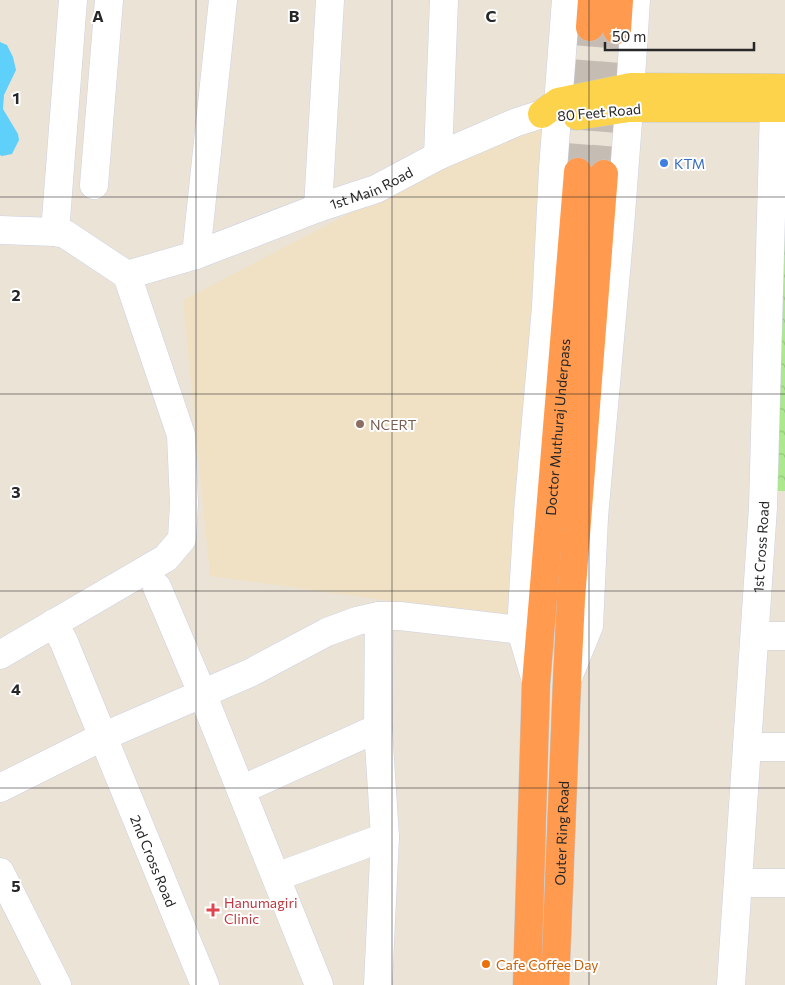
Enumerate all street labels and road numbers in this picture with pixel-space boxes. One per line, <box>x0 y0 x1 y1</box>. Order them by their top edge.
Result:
street label: 80 Feet Road <box>557 100 641 124</box>
street label: 1st Main Road <box>327 163 415 212</box>
street label: Doctor Muthuraj Underpass <box>541 338 573 516</box>
street label: 1st Cross Road <box>749 501 772 594</box>
street label: Outer Ring Road <box>550 781 572 886</box>
street label: 2nd Cross Road <box>127 812 180 909</box>

